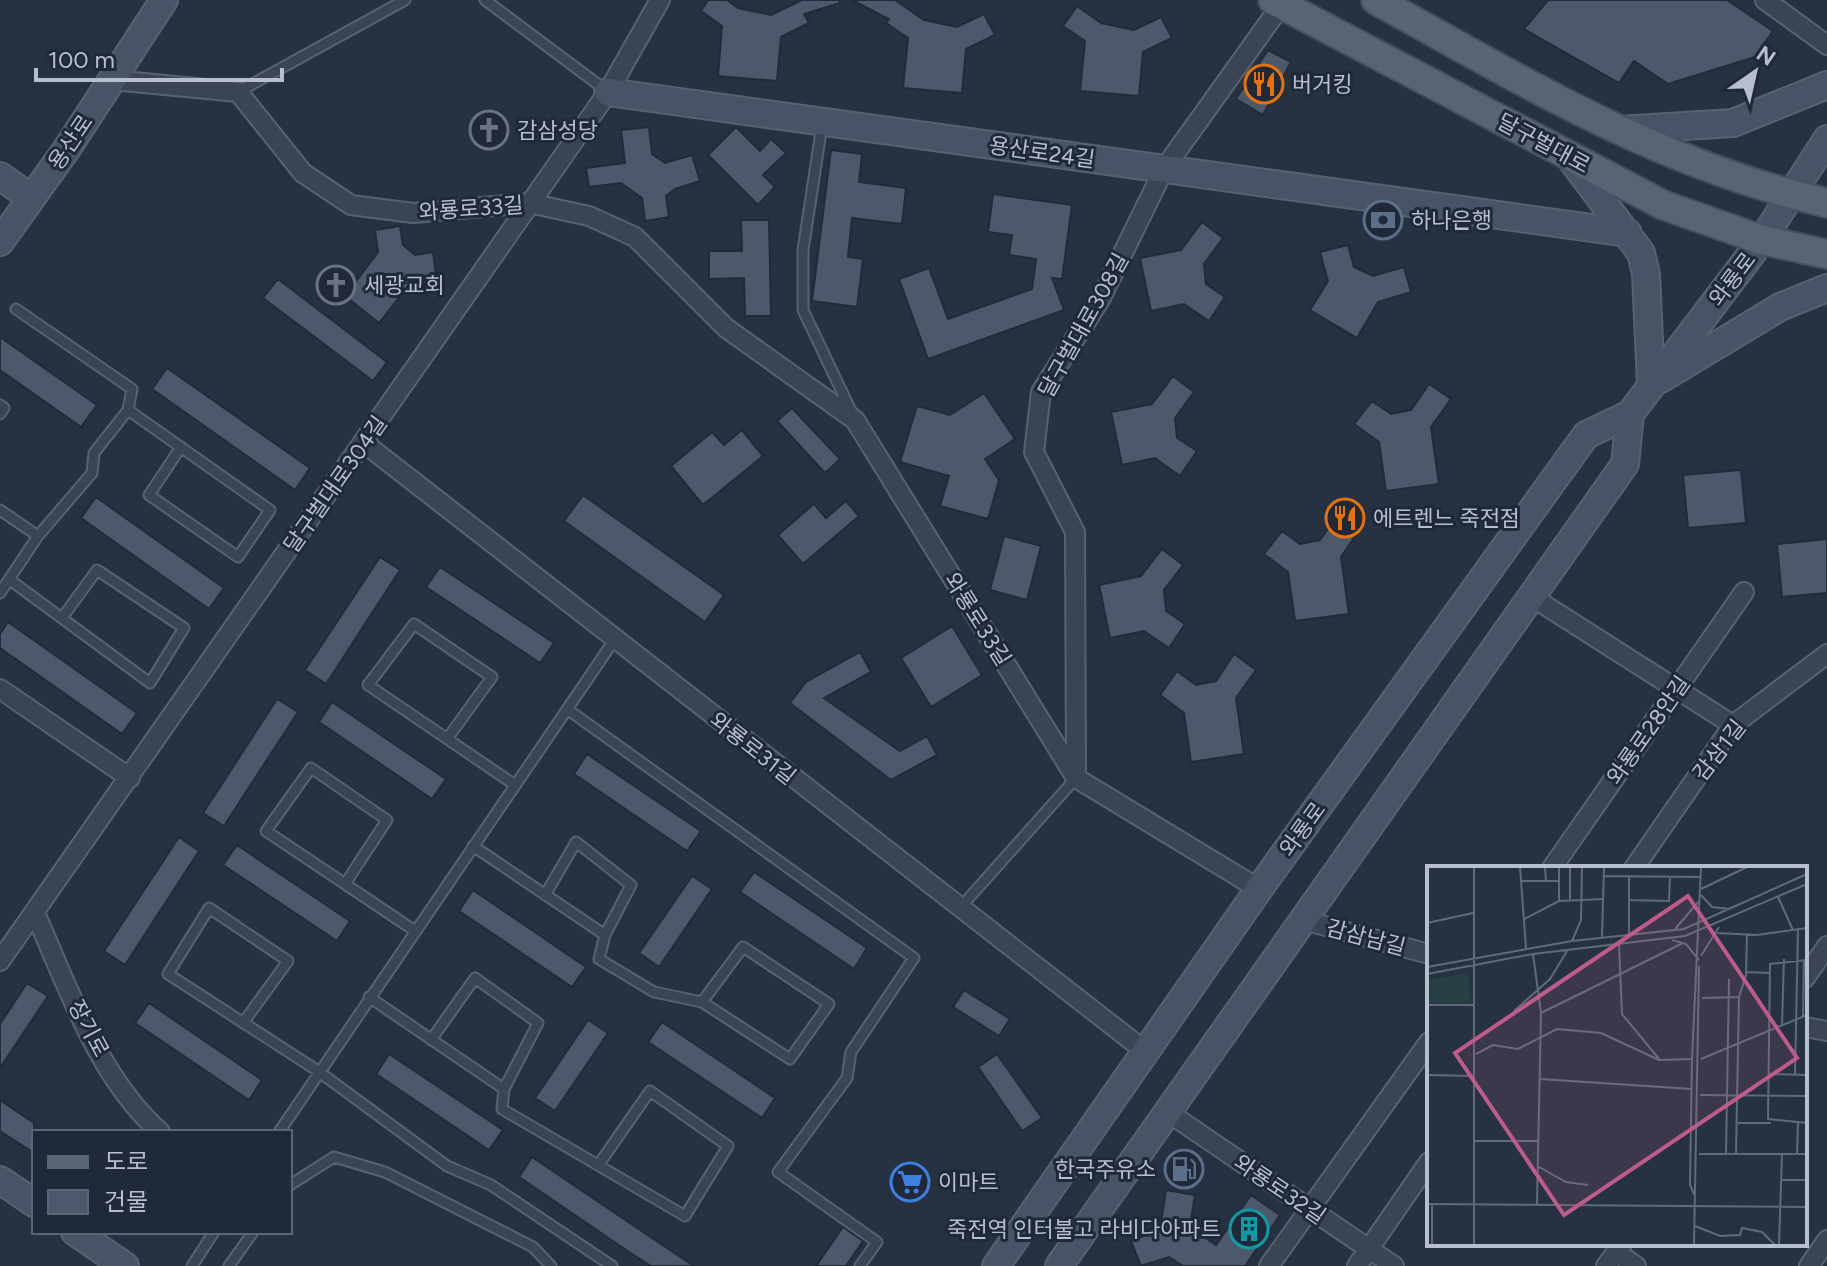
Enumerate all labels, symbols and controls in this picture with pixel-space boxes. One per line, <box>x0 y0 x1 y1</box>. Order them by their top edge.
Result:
scale bar <box>36 32 282 82</box>
north arrow <box>1715 32 1795 112</box>
text: N <box>1751 40 1781 72</box>
text: 100 m <box>48 45 115 74</box>
restaurant icon: 버거킹 <box>1243 63 1285 105</box>
place label: 버거킹 <box>1292 71 1353 98</box>
street label: 달구벌대로 <box>1493 108 1595 179</box>
church icon: 감삼성당 <box>468 109 510 151</box>
street label: 용산로 <box>42 110 99 175</box>
place label: 감삼성당 <box>517 117 598 144</box>
street label: 용산로24길 <box>987 132 1097 173</box>
street label: 와룡로33길 <box>418 191 524 226</box>
bank icon: 하나은행 <box>1362 199 1404 241</box>
place label: 하나은행 <box>1411 207 1492 234</box>
street label: 와룡로 <box>1703 247 1761 312</box>
street label: 달구벌대로308길 <box>1033 248 1134 402</box>
church icon: 세광교회 <box>315 264 357 306</box>
place label: 세광교회 <box>364 272 445 299</box>
street label: 달구벌대로304길 <box>278 411 393 558</box>
restaurant icon: 에트렌느 죽전점 <box>1324 497 1366 539</box>
place label: 에트렌느 죽전점 <box>1373 505 1520 532</box>
street label: 와룡로33길 <box>938 568 1017 671</box>
street label: 와룡로28안길 <box>1601 671 1696 790</box>
street label: 와룡로31길 <box>704 706 801 790</box>
street label: 감삼1길 <box>1687 714 1752 786</box>
street label: 와룡로 <box>1274 797 1331 862</box>
inset map <box>1427 866 1807 1246</box>
street label: 감삼남길 <box>1323 914 1408 961</box>
street label: 장기로 <box>62 995 115 1061</box>
legend <box>32 1130 292 1234</box>
text: 도로 <box>104 1147 148 1176</box>
fuel station icon: 한국주유소 <box>1163 1148 1205 1190</box>
street label: 와룡로32길 <box>1229 1149 1331 1230</box>
place label: 한국주유소 <box>1055 1156 1156 1183</box>
supermarket icon: 이마트 <box>889 1161 931 1203</box>
place label: 이마트 <box>938 1169 999 1196</box>
text: 건물 <box>104 1187 148 1216</box>
building icon: 죽전역 인터불고 라비다아파트 <box>1228 1208 1270 1250</box>
place label: 죽전역 인터불고 라비다아파트 <box>947 1216 1221 1243</box>

